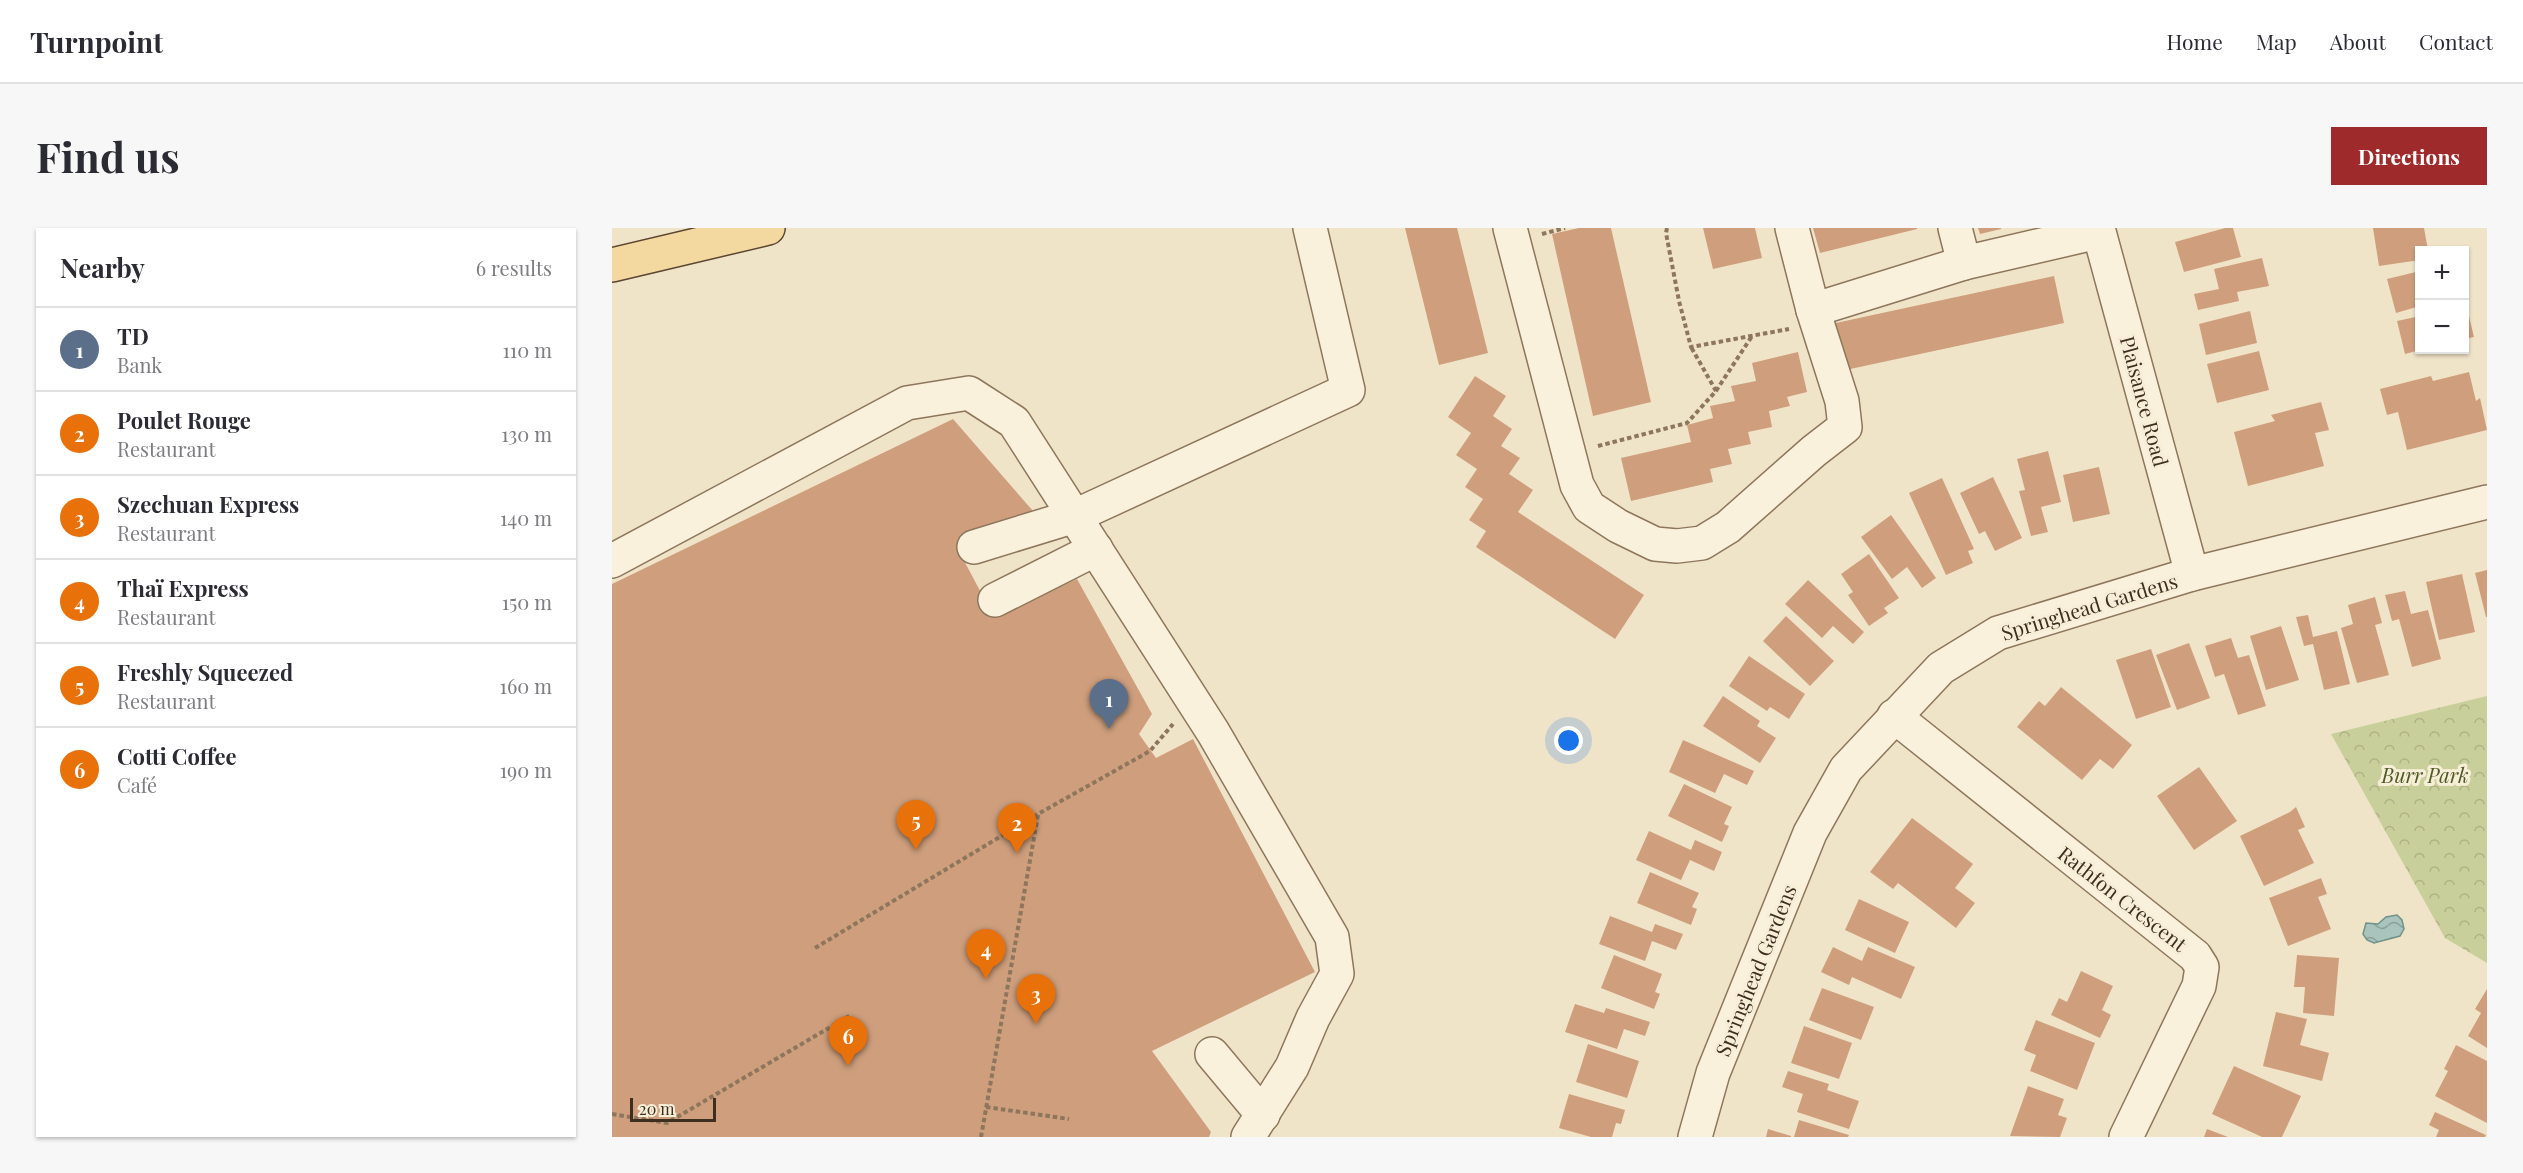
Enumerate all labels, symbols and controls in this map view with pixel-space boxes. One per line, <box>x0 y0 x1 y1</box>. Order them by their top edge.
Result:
text: Turnpoint <box>30 23 163 60</box>
text: Home <box>2167 27 2223 55</box>
text: Map <box>2256 27 2297 55</box>
text: About <box>2330 27 2386 55</box>
text: Contact <box>2419 27 2493 55</box>
button: Directions <box>2331 127 2487 185</box>
text: Find us <box>36 128 180 184</box>
map controls <box>2415 246 2469 354</box>
button: + <box>2415 246 2469 300</box>
text: Nearby <box>60 250 145 285</box>
text: 6 results <box>476 254 552 281</box>
button: − <box>2415 300 2469 354</box>
text: TD <box>117 321 149 351</box>
street label: Plaisance Road <box>2115 333 2176 470</box>
text: 1 <box>76 336 83 363</box>
text: 110 m <box>502 336 552 363</box>
text: Bank <box>117 351 162 378</box>
text: Poulet Rouge <box>117 405 251 435</box>
text: 2 <box>74 420 85 447</box>
text: 130 m <box>501 420 552 447</box>
text: Restaurant <box>117 435 216 462</box>
text: Szechuan Express <box>117 489 299 519</box>
text: 3 <box>75 504 84 531</box>
text: 140 m <box>500 504 552 531</box>
text: Restaurant <box>117 519 216 546</box>
street label: Springhead Gardens <box>1998 566 2180 646</box>
text: Thaï Express <box>117 573 249 603</box>
text: 4 <box>74 588 85 615</box>
text: 150 m <box>502 588 552 615</box>
text: Restaurant <box>117 603 216 630</box>
text: Freshly Squeezed <box>117 657 293 687</box>
text: 5 <box>75 672 84 699</box>
text: 160 m <box>500 672 552 699</box>
pin: 1 <box>1090 680 1128 729</box>
text: Restaurant <box>117 687 216 714</box>
your location <box>1554 726 1583 755</box>
text: Cotti Coffee <box>117 741 237 771</box>
text: 6 <box>74 756 85 783</box>
text: 190 m <box>500 756 552 783</box>
park label: Burr Park <box>2381 761 2468 788</box>
text: Café <box>117 771 157 798</box>
pin: 5 <box>896 800 936 850</box>
pin: 2 <box>998 804 1036 853</box>
street label: Rathfon Crescent <box>2053 839 2194 957</box>
street label: Springhead Gardens <box>1708 880 1802 1060</box>
pin: 4 <box>966 930 1006 979</box>
pin: 3 <box>1016 974 1056 1024</box>
pin: 6 <box>828 1016 868 1066</box>
scale bar <box>630 1095 716 1122</box>
text: 20 m <box>639 1098 674 1119</box>

